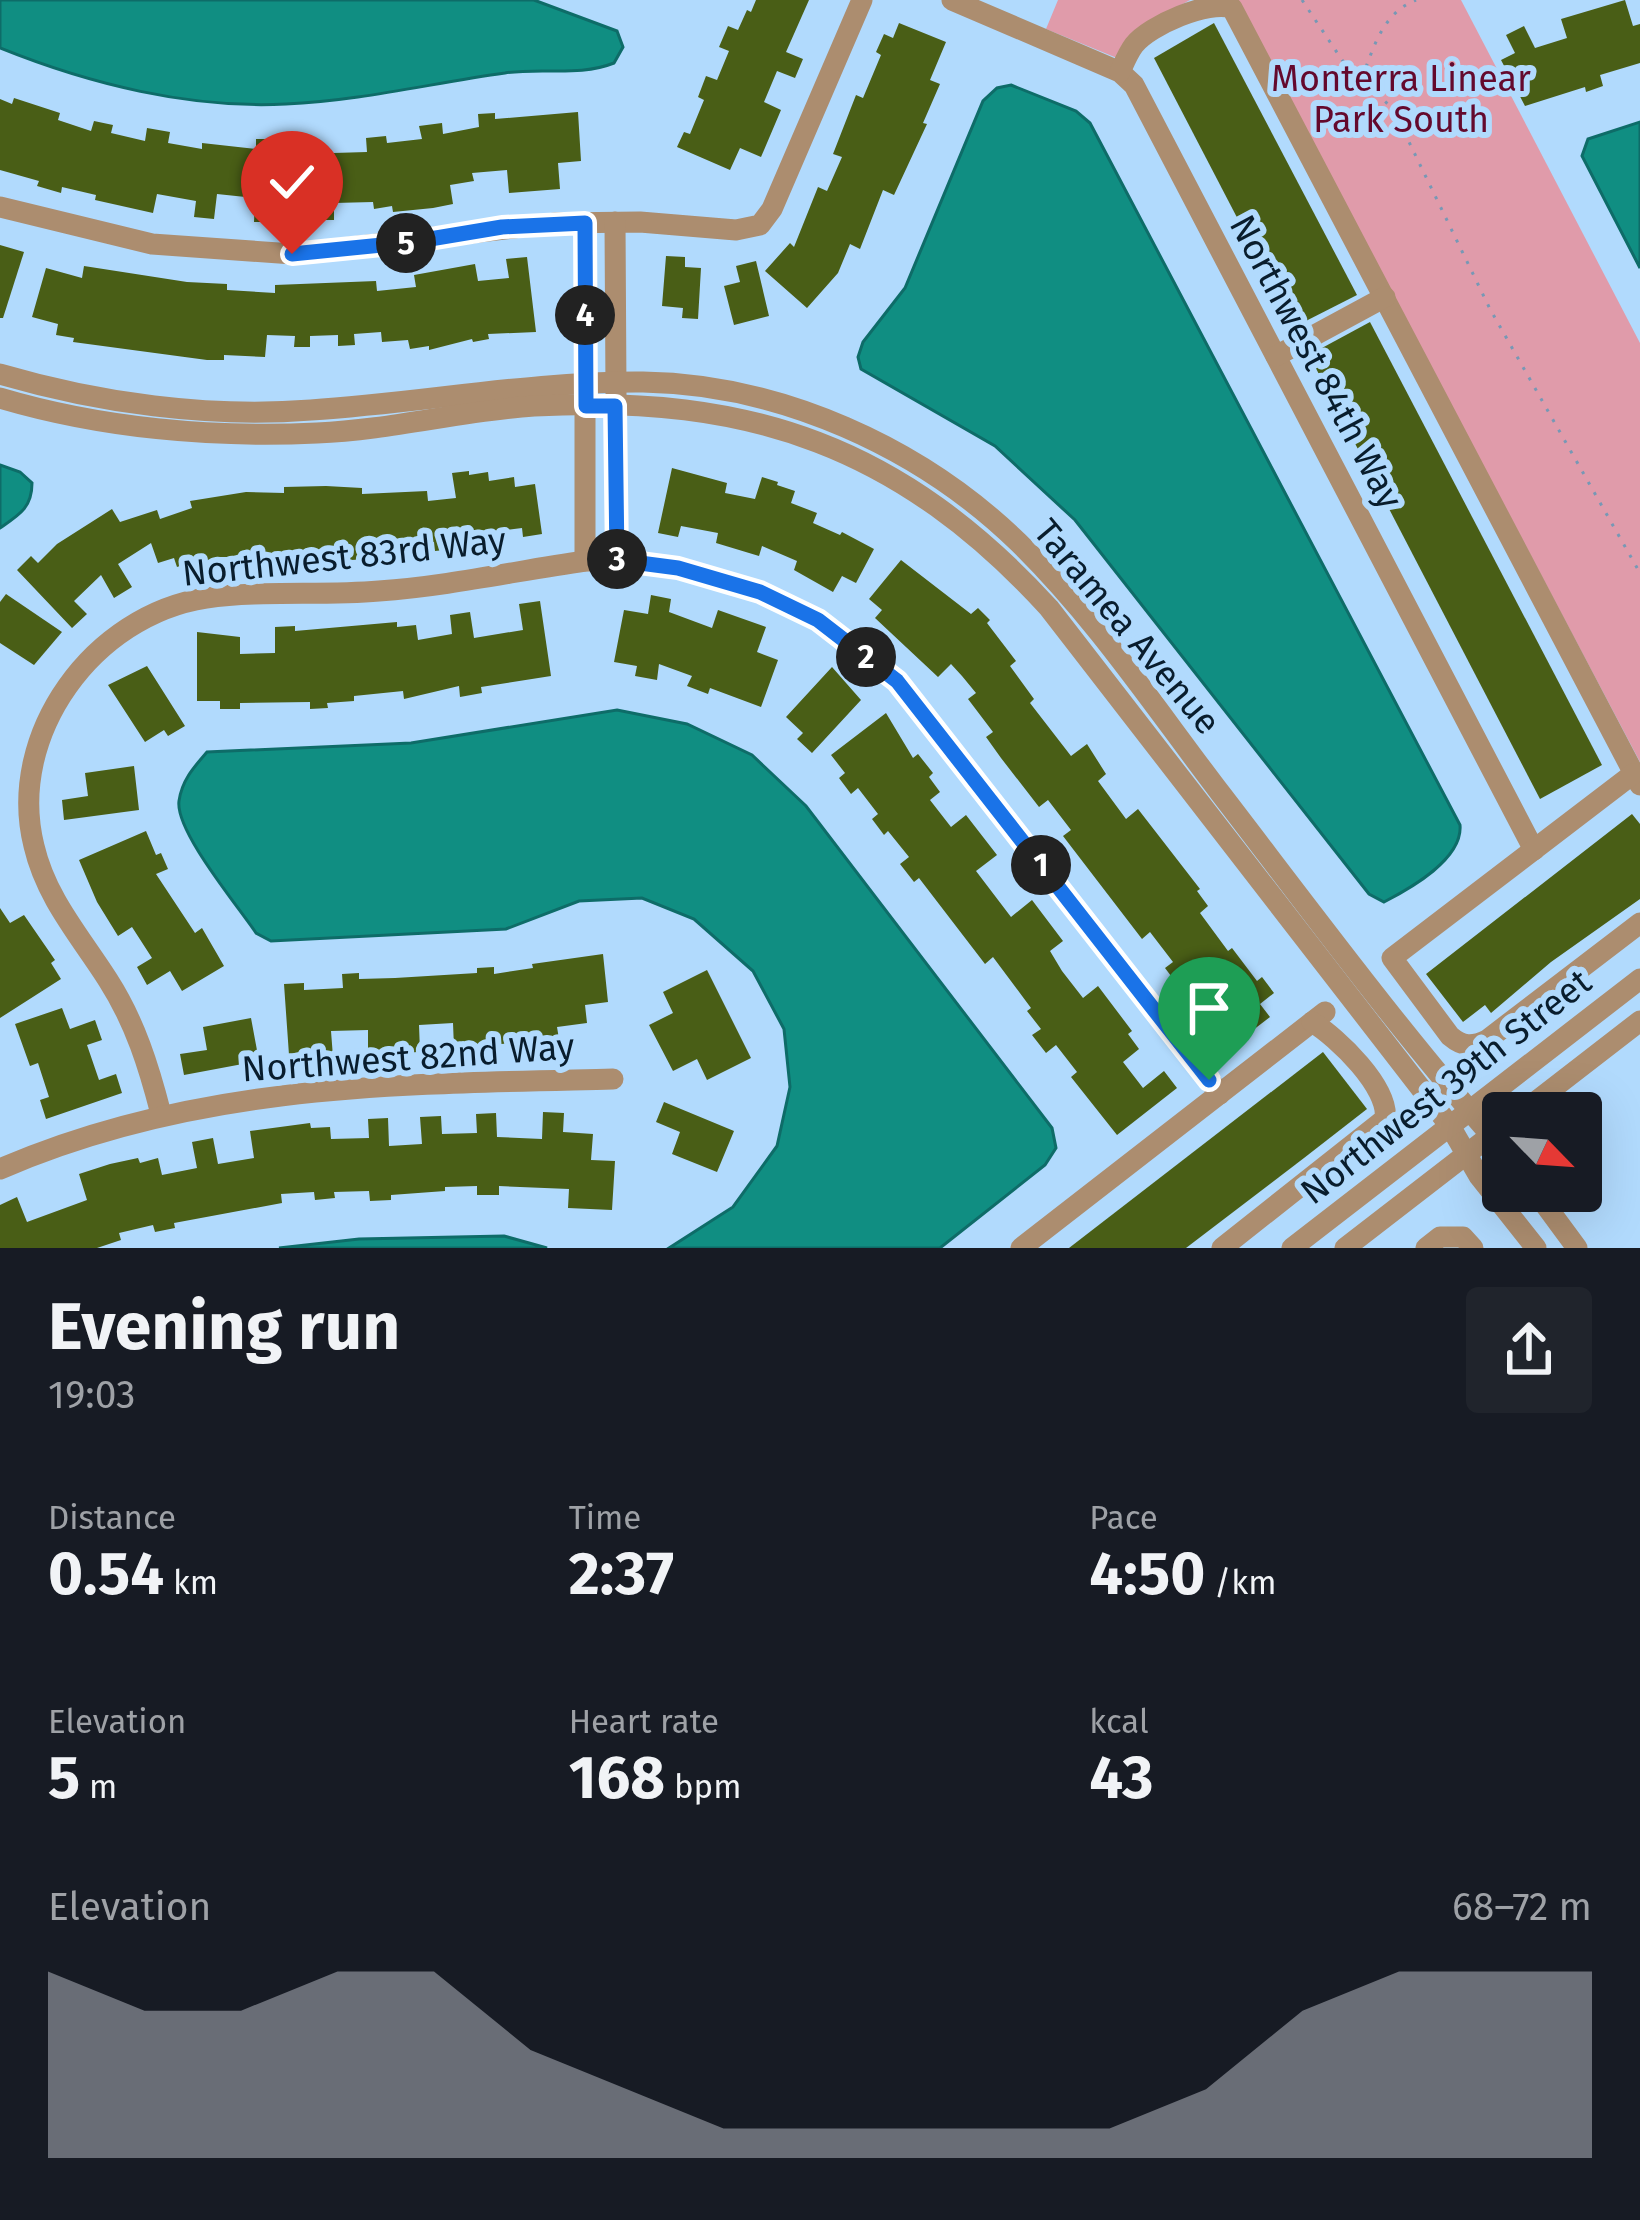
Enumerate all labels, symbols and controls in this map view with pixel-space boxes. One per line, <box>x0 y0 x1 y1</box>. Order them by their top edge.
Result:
park label: Monterra Linear Park South <box>1271 57 1531 142</box>
pin <box>241 131 343 254</box>
icon: check <box>259 149 325 215</box>
street label: Northwest 84th Way <box>1220 208 1412 517</box>
pin: 5 <box>376 213 436 273</box>
text: 5 <box>397 223 415 263</box>
pin: 4 <box>555 285 615 345</box>
text: 4 <box>576 295 594 335</box>
street label: Taramea Avenue <box>1024 510 1230 744</box>
street label: Northwest 83rd Way <box>180 518 508 596</box>
pin: 3 <box>587 529 647 589</box>
text: 3 <box>608 539 626 579</box>
pin: 2 <box>836 627 896 687</box>
text: 2 <box>857 637 875 677</box>
pin: 1 <box>1011 835 1071 895</box>
text: 1 <box>1033 845 1049 885</box>
pin <box>1158 957 1260 1080</box>
street label: Northwest 39th Street <box>1292 960 1600 1214</box>
icon: arrive <box>1176 975 1242 1041</box>
street label: Northwest 82nd Way <box>240 1024 576 1092</box>
north arrow <box>1482 1092 1602 1212</box>
map controls <box>1482 1092 1602 1212</box>
text: Evening run <box>48 1287 400 1366</box>
button: share <box>1466 1287 1592 1413</box>
text: 19:03 <box>48 1372 136 1418</box>
text: Distance <box>48 1498 176 1538</box>
text: Time <box>569 1498 641 1538</box>
text: Pace <box>1089 1498 1158 1538</box>
text: 0.54 <box>48 1538 164 1610</box>
text: 2:37 <box>569 1538 674 1610</box>
text: 4:50 <box>1089 1538 1205 1610</box>
text: km <box>164 1563 218 1603</box>
text: /km <box>1205 1563 1276 1603</box>
text: Elevation <box>48 1702 186 1742</box>
text: Heart rate <box>569 1702 719 1742</box>
text: kcal <box>1089 1702 1149 1742</box>
text: 5 <box>48 1742 80 1814</box>
text: 168 <box>569 1742 665 1814</box>
text: 43 <box>1089 1742 1153 1814</box>
text: m <box>80 1767 117 1807</box>
text: bpm <box>665 1767 741 1807</box>
text: Elevation <box>48 1884 211 1930</box>
text: 68–72 m <box>1452 1884 1592 1930</box>

